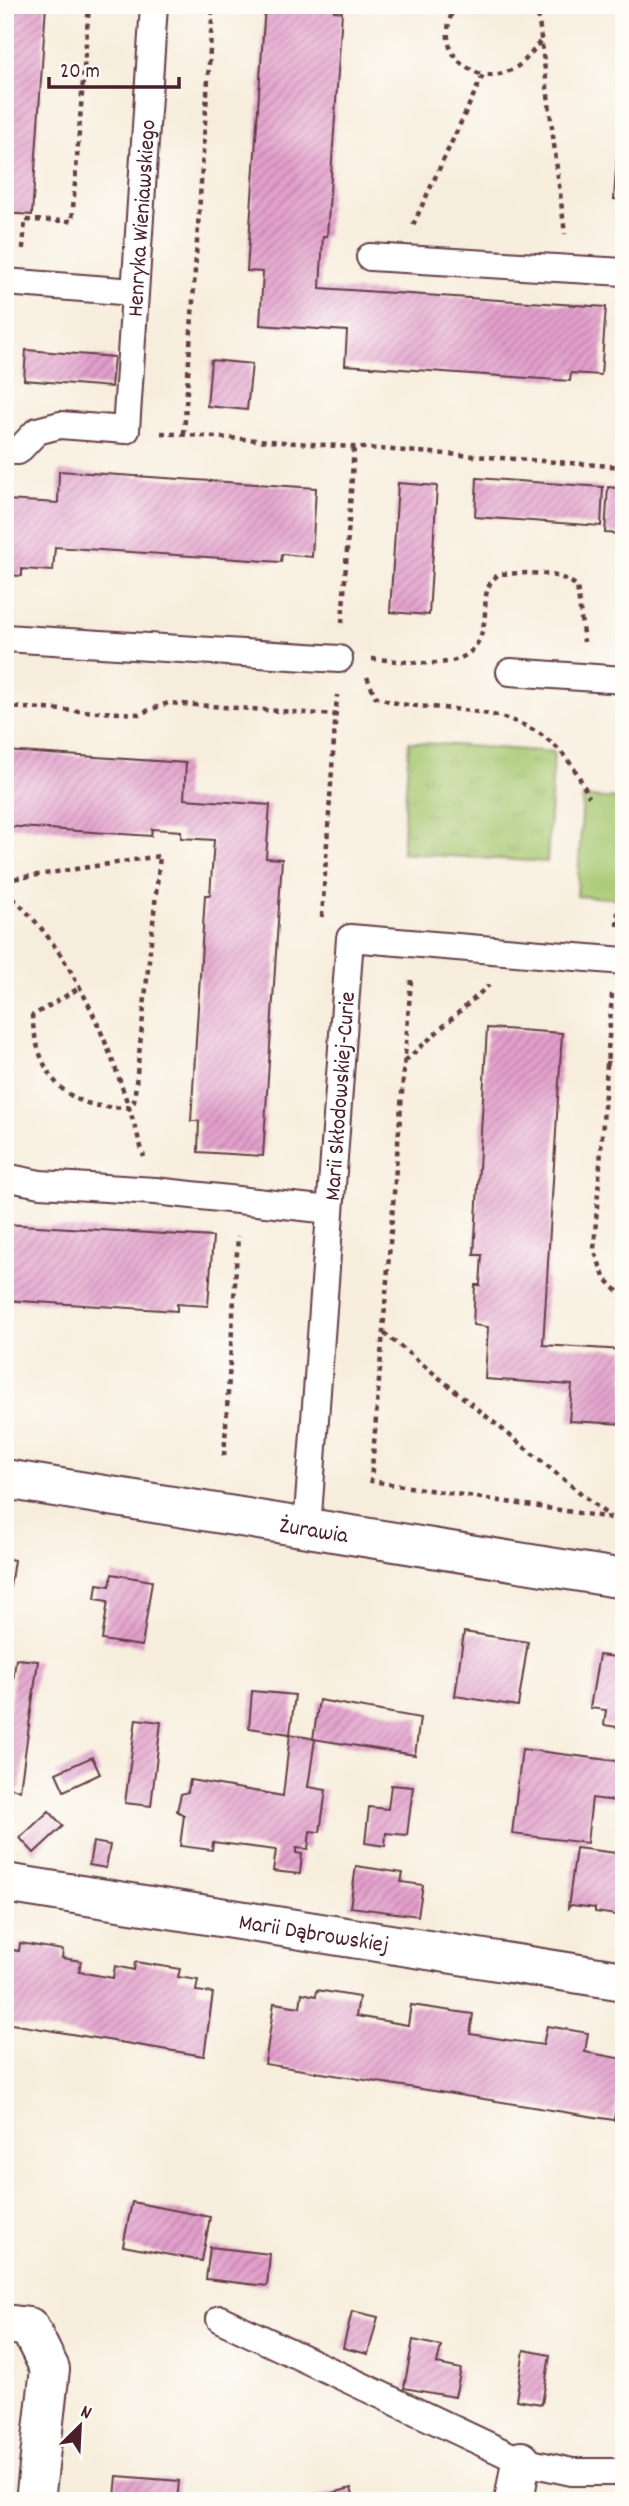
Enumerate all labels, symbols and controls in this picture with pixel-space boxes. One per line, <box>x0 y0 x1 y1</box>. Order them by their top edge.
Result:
scale bar <box>49 46 178 90</box>
text: 20 m <box>60 58 100 88</box>
street label: Henryka Wieniawskiego <box>120 119 166 318</box>
street label: Marii Skłodowskiej-Curie <box>318 991 366 1202</box>
street label: Żurawia <box>277 1511 352 1554</box>
street label: Marii Dąbrowskiej <box>236 1907 391 1964</box>
north arrow <box>46 2390 116 2460</box>
text: N <box>76 2399 95 2428</box>

